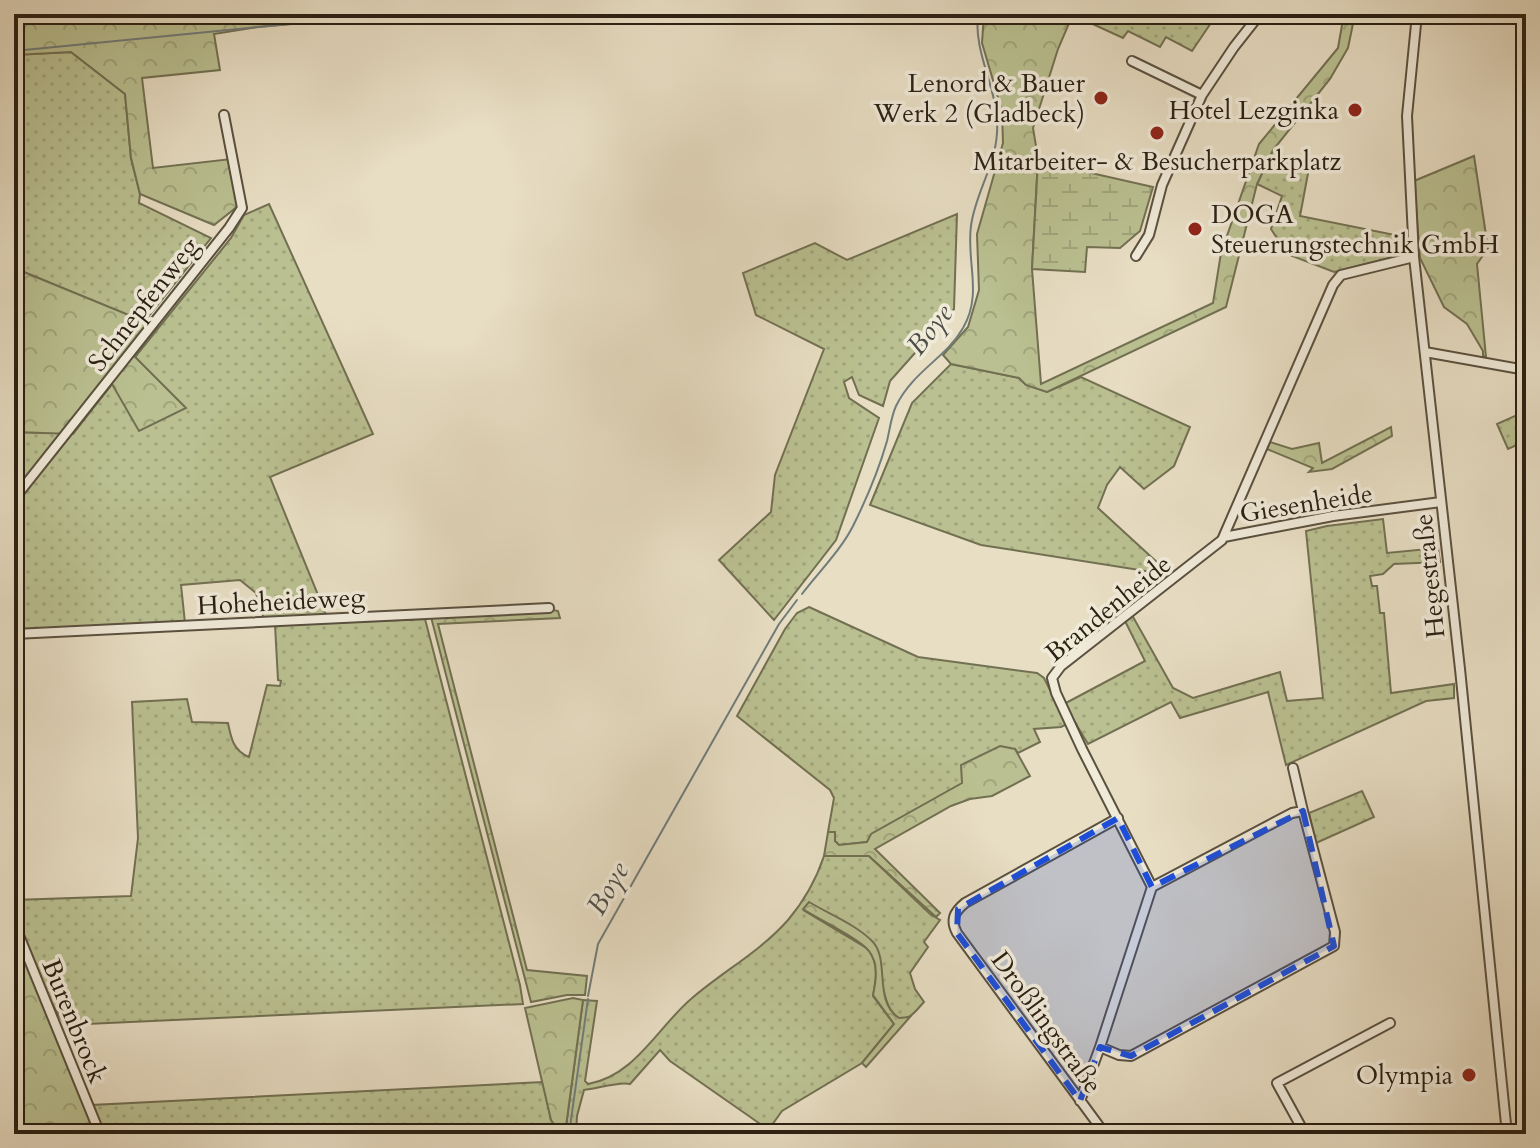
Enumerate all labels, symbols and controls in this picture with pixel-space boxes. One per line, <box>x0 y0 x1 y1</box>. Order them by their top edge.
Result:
place label: Lenord & Bauer Werk 2 (Gladbeck) <box>872 66 1086 131</box>
marker: Lenord & Bauer Werk 2 (Gladbeck) <box>1092 89 1110 107</box>
place label: Hotel Lezginka <box>1169 93 1339 128</box>
marker: Hotel Lezginka <box>1346 101 1364 119</box>
marker: Mitarbeiter- & Besucherparkplatz <box>1148 124 1166 142</box>
place label: Mitarbeiter- & Besucherparkplatz <box>973 144 1341 179</box>
place label: DOGA Steuerungstechnik GmbH <box>1211 197 1499 262</box>
marker: DOGA Steuerungstechnik GmbH <box>1186 220 1204 238</box>
street label: Schnepfenweg <box>80 230 207 379</box>
water label: Boye <box>898 296 962 363</box>
street label: Giesenheide <box>1237 476 1375 531</box>
street label: Hegestraße <box>1406 512 1453 640</box>
street label: Brandenheide <box>1038 547 1179 670</box>
street label: Hoheheideweg <box>196 580 366 623</box>
water label: Boye <box>578 855 638 922</box>
street label: Droßlingstraße <box>983 944 1110 1101</box>
street label: Burenbrock <box>34 954 115 1089</box>
place label: Olympia <box>1356 1058 1453 1093</box>
marker: Olympia <box>1460 1066 1478 1084</box>

